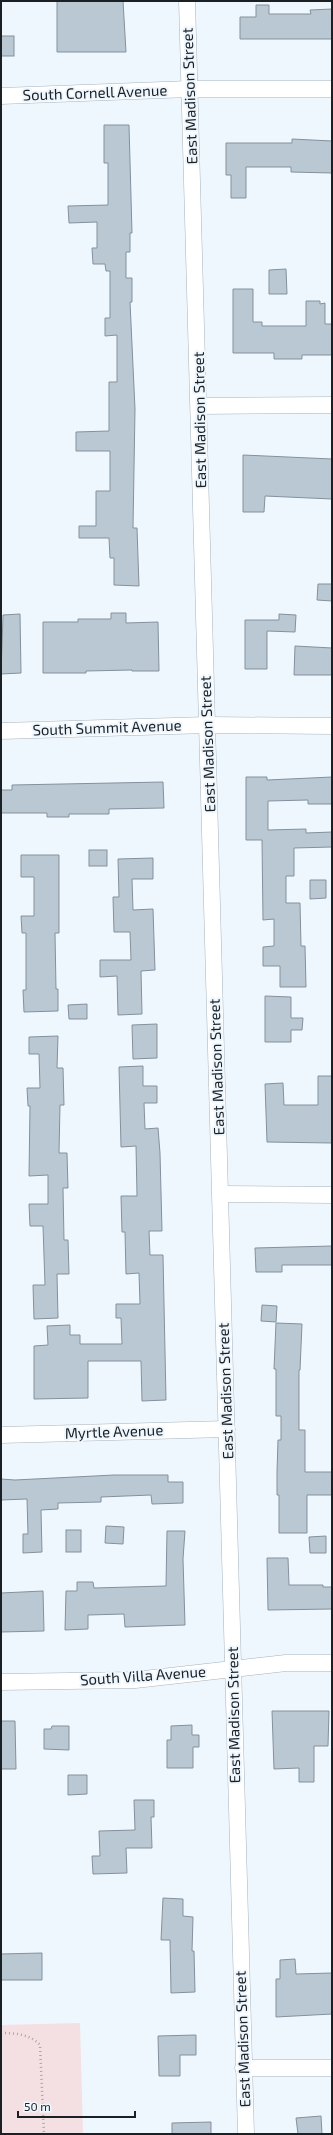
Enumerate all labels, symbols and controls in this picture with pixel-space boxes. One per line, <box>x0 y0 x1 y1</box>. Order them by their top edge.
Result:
street label: East Madison Street <box>178 27 200 165</box>
street label: South Cornell Avenue <box>22 80 168 104</box>
street label: East Madison Street <box>189 351 209 489</box>
street label: East Madison Street <box>196 675 218 813</box>
street label: South Summit Avenue <box>32 715 182 739</box>
street label: East Madison Street <box>205 998 227 1136</box>
street label: East Madison Street <box>214 1322 236 1460</box>
street label: Myrtle Avenue <box>64 1420 164 1442</box>
street label: East Madison Street <box>223 1646 243 1784</box>
street label: South Villa Avenue <box>79 1662 206 1688</box>
street label: East Madison Street <box>231 1970 253 2108</box>
scale bar <box>18 2093 135 2119</box>
text: 50 m <box>24 2099 51 2113</box>

